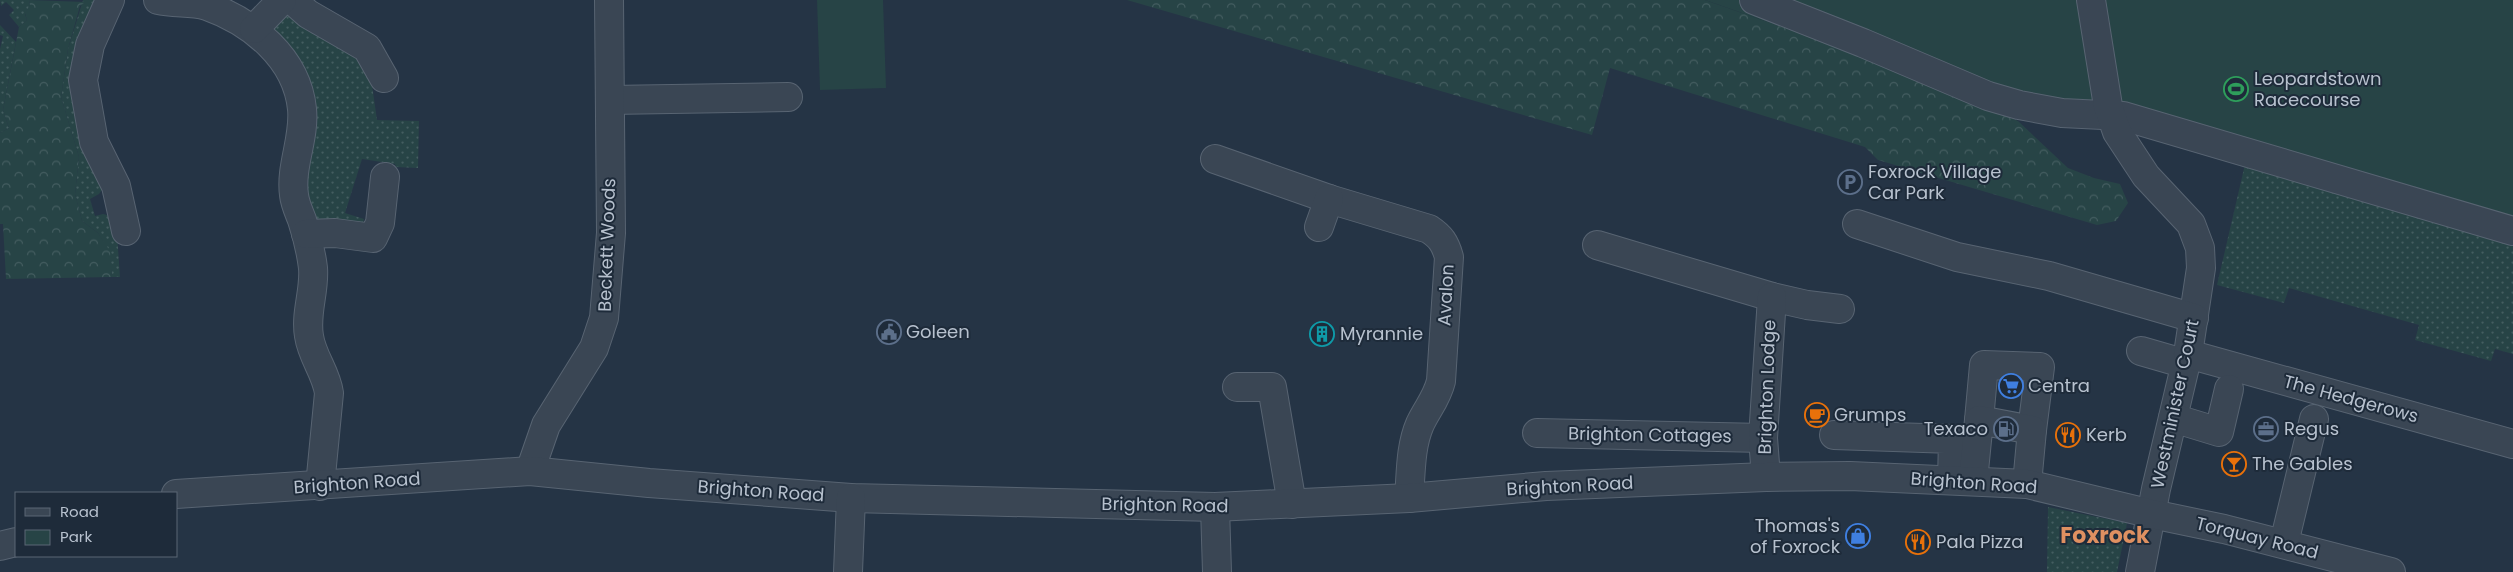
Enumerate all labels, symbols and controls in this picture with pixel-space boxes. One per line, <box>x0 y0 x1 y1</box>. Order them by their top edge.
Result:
place label: Leopardstown Racecourse <box>2254 66 2381 112</box>
sports icon: Leopardstown Racecourse <box>2223 76 2249 102</box>
place label: Foxrock Village Car Park <box>1868 159 2001 205</box>
parking icon: Foxrock Village Car Park <box>1837 169 1863 195</box>
street label: Beckett Woods <box>592 178 621 312</box>
street label: Avalon <box>1431 263 1460 327</box>
street label: Westminister Court <box>2144 317 2205 491</box>
public building icon: Goleen <box>876 319 902 345</box>
place label: Goleen <box>906 319 970 344</box>
street label: Brighton Lodge <box>1752 319 1781 455</box>
building icon: Myrannie <box>1309 321 1335 347</box>
place label: Myrannie <box>1340 321 1423 346</box>
street label: The Hedgerows <box>2281 368 2421 429</box>
supermarket icon: Centra <box>1998 373 2024 399</box>
place label: Centra <box>2028 373 2090 398</box>
cafe icon: Grumps <box>1804 402 1830 428</box>
place label: Grumps <box>1834 402 1906 427</box>
place label: Texaco <box>1924 416 1988 441</box>
fuel station icon: Texaco <box>1993 416 2019 442</box>
office icon: Regus <box>2253 416 2279 442</box>
place label: Regus <box>2284 416 2339 441</box>
street label: Brighton Cottages <box>1568 421 1732 448</box>
restaurant icon: Kerb <box>2055 422 2081 448</box>
place label: Kerb <box>2086 422 2127 447</box>
bar icon: The Gables <box>2221 451 2247 477</box>
place label: The Gables <box>2252 451 2353 476</box>
street label: Brighton Road <box>293 466 421 499</box>
street label: Brighton Road <box>1910 466 2038 499</box>
street label: Brighton Road <box>1506 470 1634 501</box>
street label: Brighton Road <box>697 474 825 507</box>
street label: Brighton Road <box>1101 491 1229 518</box>
legend <box>15 492 178 557</box>
text: Road <box>60 501 99 522</box>
street label: Torquay Road <box>2193 510 2321 565</box>
place label: Thomas's of Foxrock <box>1750 513 1841 559</box>
district label: Foxrock <box>2060 520 2150 551</box>
shop icon: Thomas's of Foxrock <box>1845 523 1871 549</box>
text: Park <box>60 526 92 547</box>
restaurant icon: Pala Pizza <box>1905 529 1931 555</box>
place label: Pala Pizza <box>1936 529 2023 554</box>

